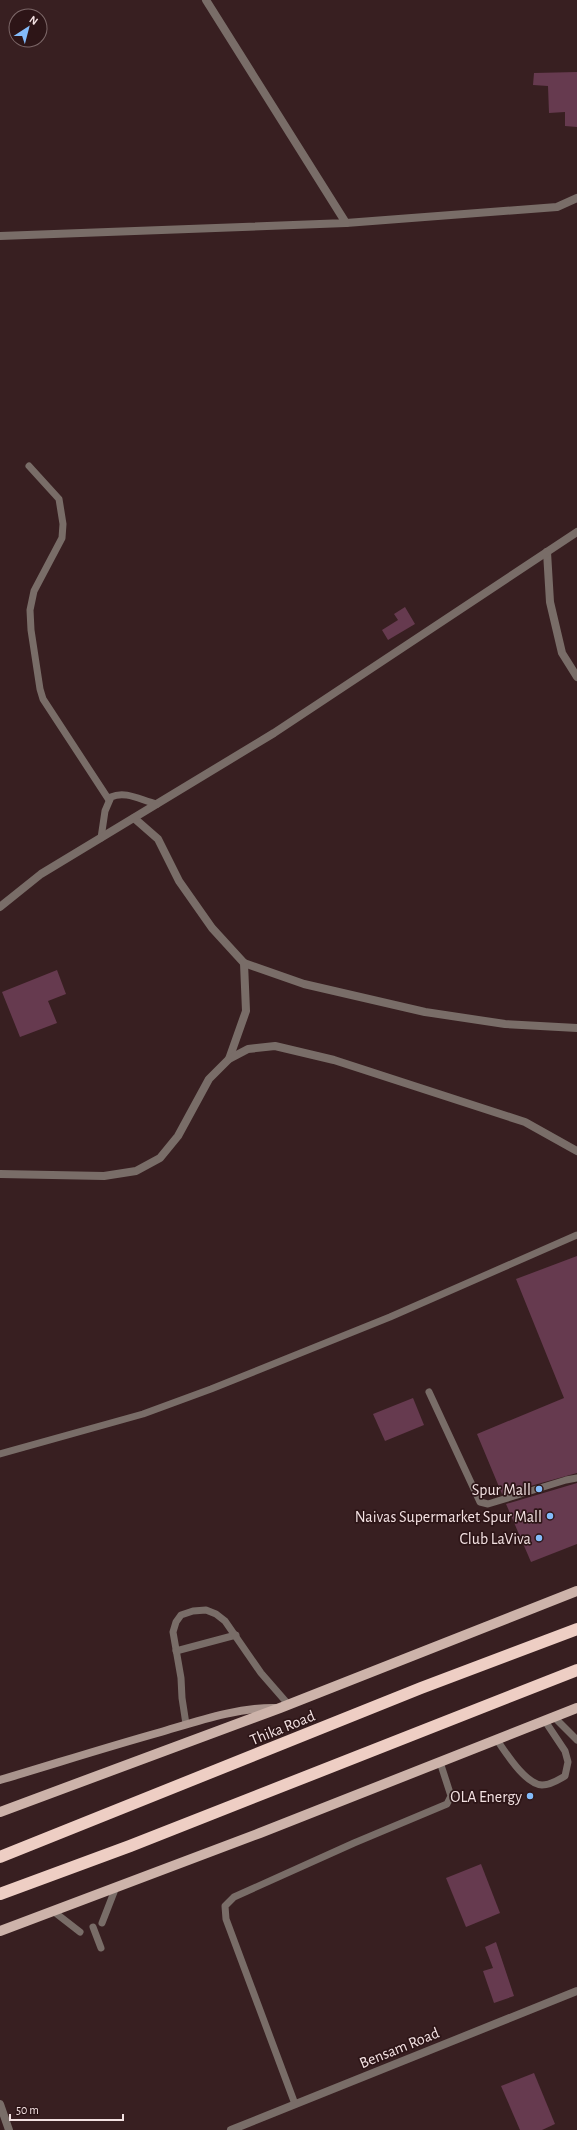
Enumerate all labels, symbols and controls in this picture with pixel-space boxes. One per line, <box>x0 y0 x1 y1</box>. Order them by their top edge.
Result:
north arrow <box>8 8 48 48</box>
text: N <box>27 14 40 27</box>
place label: Spur Mall <box>472 1482 531 1498</box>
marker: Spur Mall <box>534 1484 544 1494</box>
place label: Naivas Supermarket Spur Mall <box>355 1509 542 1525</box>
marker: Naivas Supermarket Spur Mall <box>545 1511 555 1521</box>
place label: Club LaViva <box>460 1531 531 1547</box>
marker: Club LaViva <box>534 1533 544 1543</box>
street label: Thika Road <box>248 1708 317 1748</box>
place label: OLA Energy <box>450 1789 522 1806</box>
marker: OLA Energy <box>525 1791 535 1801</box>
street label: Bensam Road <box>357 2025 442 2071</box>
scale bar <box>10 2096 123 2122</box>
text: 50 m <box>16 2104 39 2116</box>

